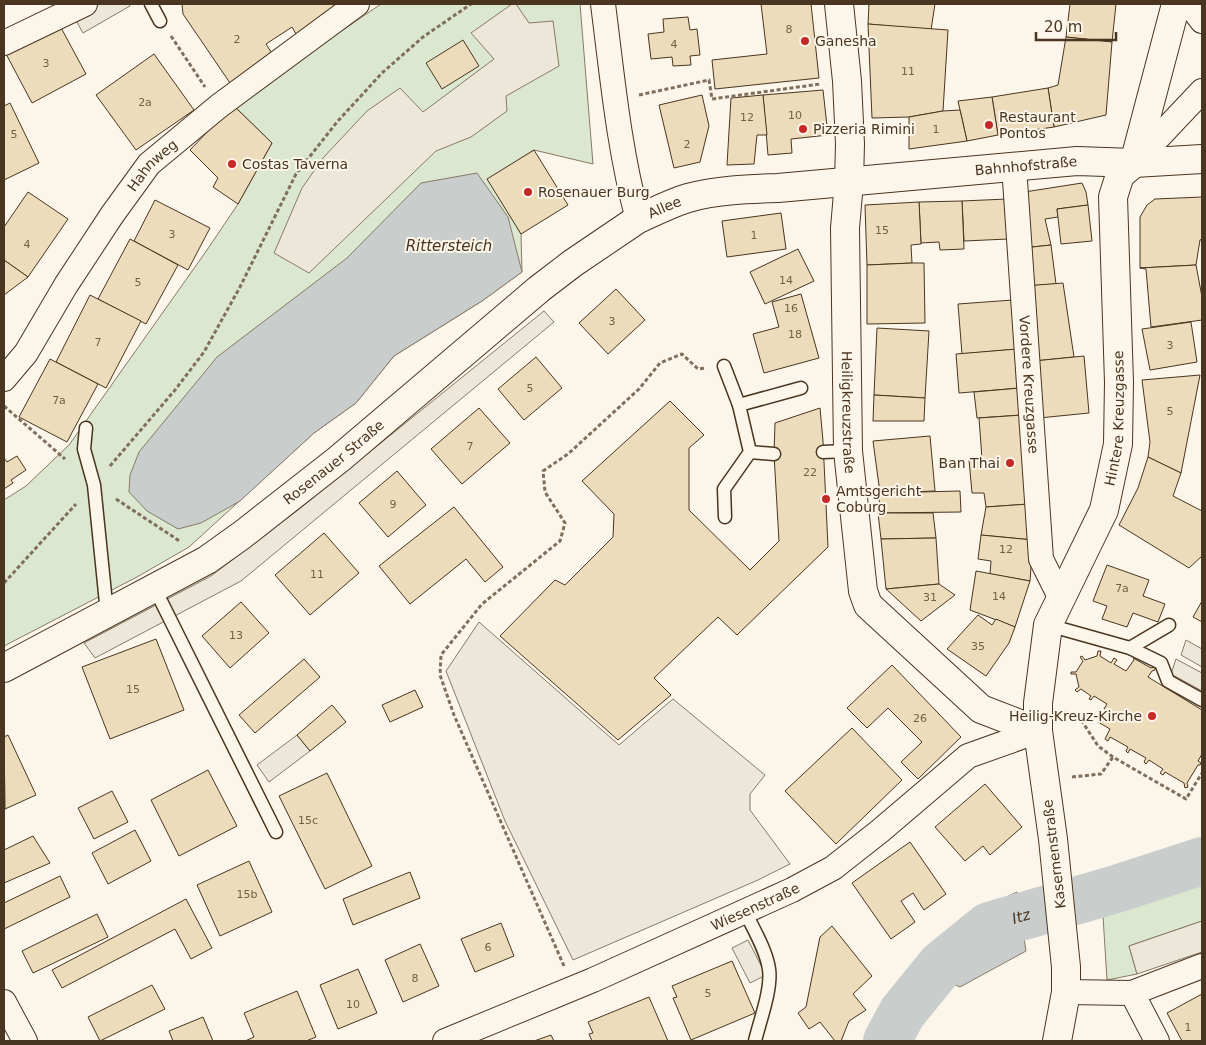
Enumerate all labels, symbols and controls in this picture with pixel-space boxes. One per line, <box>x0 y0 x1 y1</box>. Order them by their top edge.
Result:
scale bar <box>1036 10 1116 42</box>
text: 20 m <box>1044 18 1082 36</box>
house number: 8 <box>786 23 793 36</box>
house number: 2 <box>234 33 241 46</box>
place label: Ganesha <box>815 33 877 49</box>
marker: Ganesha <box>799 35 811 47</box>
house number: 4 <box>671 38 678 51</box>
house number: 3 <box>43 57 50 70</box>
house number: 11 <box>901 65 915 78</box>
house number: 2a <box>138 96 152 109</box>
house number: 10 <box>788 109 802 122</box>
place label: Restaurant Pontos <box>999 109 1076 141</box>
house number: 12 <box>740 111 754 124</box>
marker: Restaurant Pontos <box>983 119 995 131</box>
place label: Pizzeria Rimini <box>813 121 915 137</box>
marker: Pizzeria Rimini <box>797 123 809 135</box>
house number: 1 <box>933 123 940 136</box>
house number: 5 <box>11 128 18 141</box>
street label: Hahnweg <box>124 136 180 194</box>
house number: 2 <box>684 138 691 151</box>
street label: Bahnhofstraße <box>974 153 1078 178</box>
place label: Costas Taverna <box>242 156 348 172</box>
marker: Costas Taverna <box>226 158 238 170</box>
place label: Rosenauer Burg <box>538 184 650 200</box>
marker: Rosenauer Burg <box>522 186 534 198</box>
street label: Allee <box>645 193 683 221</box>
house number: 15 <box>875 224 889 237</box>
house number: 3 <box>169 228 176 241</box>
house number: 1 <box>751 229 758 242</box>
water label: Rittersteich <box>406 237 492 255</box>
house number: 4 <box>24 238 31 251</box>
house number: 14 <box>779 274 793 287</box>
house number: 5 <box>135 276 142 289</box>
house number: 16 <box>784 302 798 315</box>
house number: 3 <box>609 315 616 328</box>
street label: Vordere Kreuzgasse <box>1016 315 1042 454</box>
house number: 18 <box>788 328 802 341</box>
house number: 7 <box>95 336 102 349</box>
house number: 3 <box>1167 339 1174 352</box>
street label: Hintere Kreuzgasse <box>1101 350 1127 487</box>
street label: Heiligkreuzstraße <box>839 351 858 474</box>
house number: 5 <box>527 382 534 395</box>
house number: 7a <box>52 394 66 407</box>
house number: 5 <box>1167 405 1174 418</box>
street label: Rosenauer Straße <box>280 416 387 508</box>
house number: 7 <box>467 440 474 453</box>
place label: Ban Thai <box>939 455 1000 471</box>
marker: Ban Thai <box>1004 457 1016 469</box>
house number: 22 <box>803 466 817 479</box>
place label: Amtsgericht Coburg <box>836 483 922 515</box>
marker: Amtsgericht Coburg <box>820 493 832 505</box>
house number: 9 <box>390 498 397 511</box>
house number: 12 <box>999 543 1013 556</box>
house number: 11 <box>310 568 324 581</box>
house number: 7a <box>1115 582 1129 595</box>
house number: 14 <box>992 590 1006 603</box>
house number: 31 <box>923 591 937 604</box>
house number: 13 <box>229 629 243 642</box>
house number: 35 <box>971 640 985 653</box>
house number: 15 <box>126 683 140 696</box>
place label: Heilig-Kreuz-Kirche <box>1009 708 1142 724</box>
marker: Heilig-Kreuz-Kirche <box>1146 710 1158 722</box>
house number: 26 <box>913 712 927 725</box>
street label: Kasernenstraße <box>1039 799 1069 909</box>
house number: 15c <box>298 814 318 827</box>
street label: Wiesenstraße <box>708 880 802 934</box>
house number: 15b <box>237 888 258 901</box>
water label: Itz <box>1010 905 1034 928</box>
house number: 6 <box>485 941 492 954</box>
house number: 8 <box>412 972 419 985</box>
house number: 5 <box>705 987 712 1000</box>
house number: 10 <box>346 998 360 1011</box>
house number: 1 <box>1185 1021 1192 1034</box>

